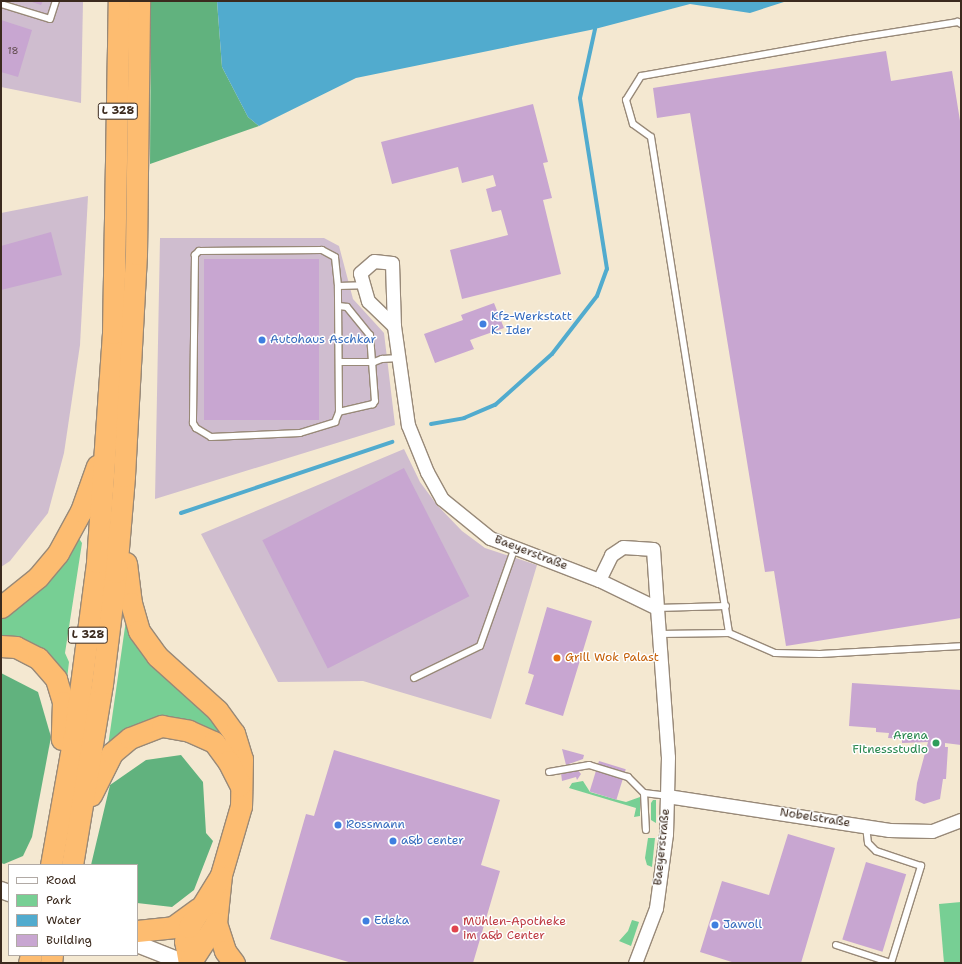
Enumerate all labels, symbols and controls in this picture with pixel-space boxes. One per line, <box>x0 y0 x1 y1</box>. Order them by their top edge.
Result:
house number: 18 <box>7 45 19 57</box>
road number: L 328 <box>97 102 139 120</box>
place label: Kfz-Werkstatt K. Ider <box>491 310 572 338</box>
marker: Kfz-Werkstatt K. Ider <box>478 319 488 329</box>
place label: Autohaus Aschkar <box>270 333 376 347</box>
marker: Autohaus Aschkar <box>257 335 267 345</box>
street label: Baeyerstraße <box>492 532 570 574</box>
road number: L 328 <box>67 626 109 644</box>
place label: Grill Wok Palast <box>565 651 659 665</box>
marker: Grill Wok Palast <box>552 653 562 663</box>
place label: Arena Fitnessstudio <box>852 729 928 757</box>
marker: Arena Fitnessstudio <box>931 738 941 748</box>
street label: Nobelstraße <box>779 805 851 831</box>
street label: Baeyerstraße <box>651 808 673 886</box>
place label: Rossmann <box>346 818 405 832</box>
marker: Rossmann <box>333 820 343 830</box>
place label: a&b center <box>401 834 464 848</box>
marker: a&b center <box>388 836 398 846</box>
legend <box>8 864 138 956</box>
text: Road <box>46 872 76 888</box>
text: Park <box>46 892 72 908</box>
text: Water <box>46 912 81 928</box>
place label: Edeka <box>374 914 409 928</box>
place label: Mühlen-Apotheke im a&b Center <box>463 915 566 943</box>
marker: Edeka <box>361 916 371 926</box>
place label: Jawoll <box>723 918 762 932</box>
marker: Jawoll <box>710 920 720 930</box>
marker: Mühlen-Apotheke im a&b Center <box>450 924 460 934</box>
text: Building <box>46 932 92 948</box>

